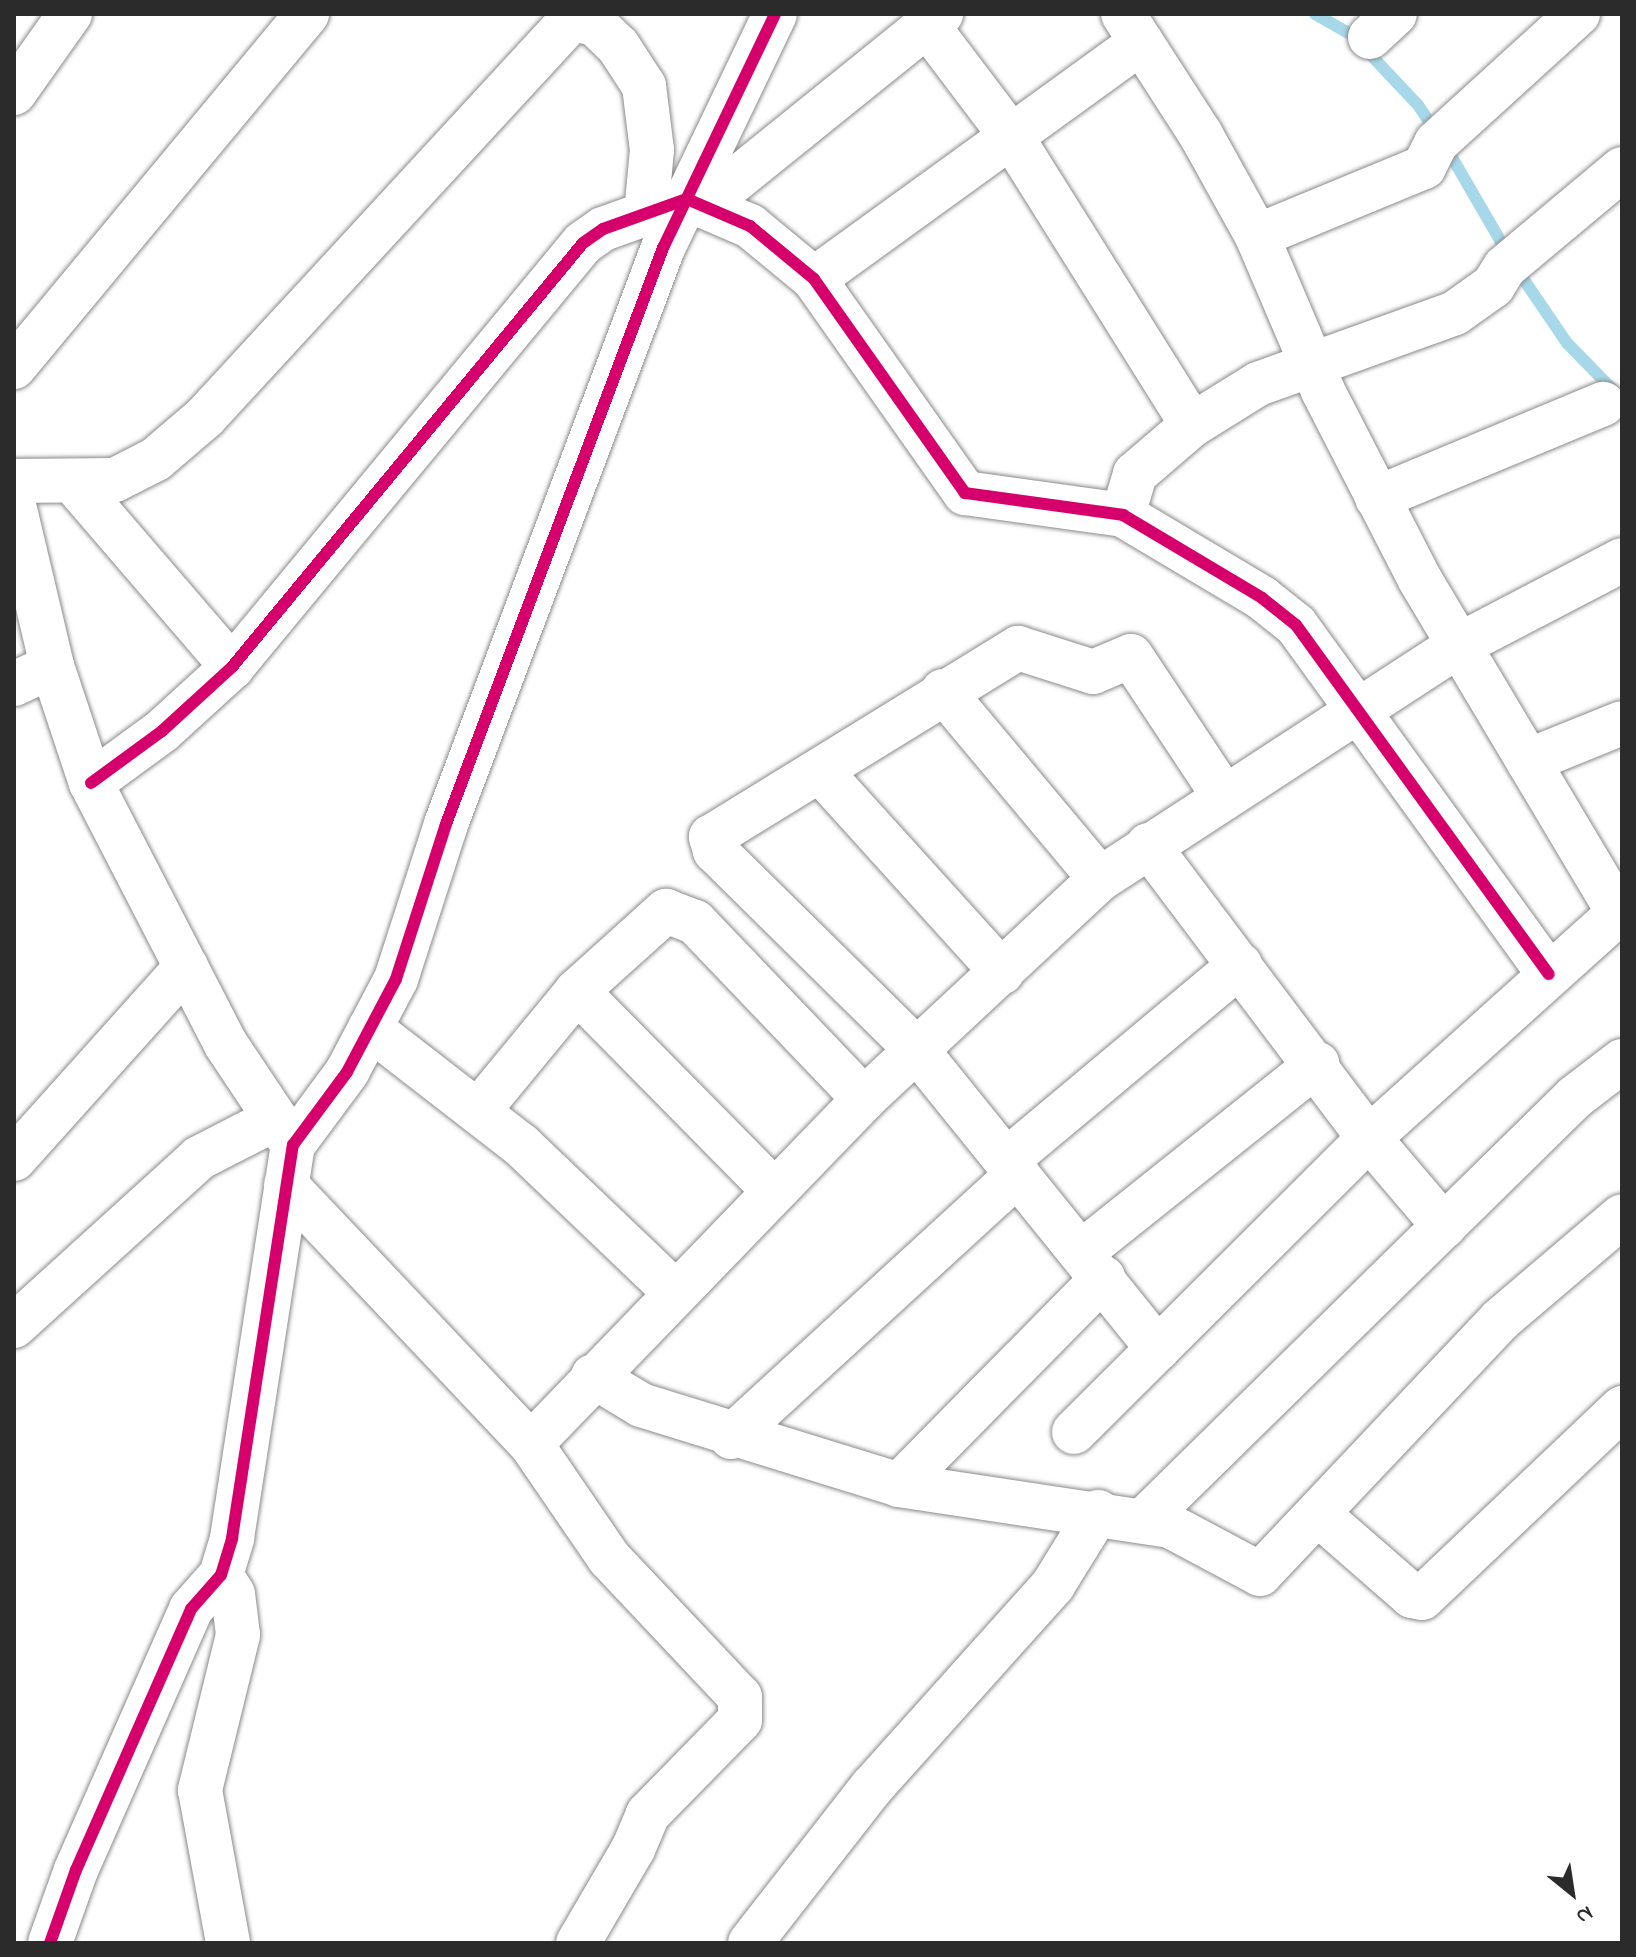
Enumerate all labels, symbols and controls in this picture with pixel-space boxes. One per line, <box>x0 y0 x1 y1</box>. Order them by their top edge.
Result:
north arrow <box>1532 1853 1612 1933</box>
text: N <box>1570 1896 1598 1931</box>

